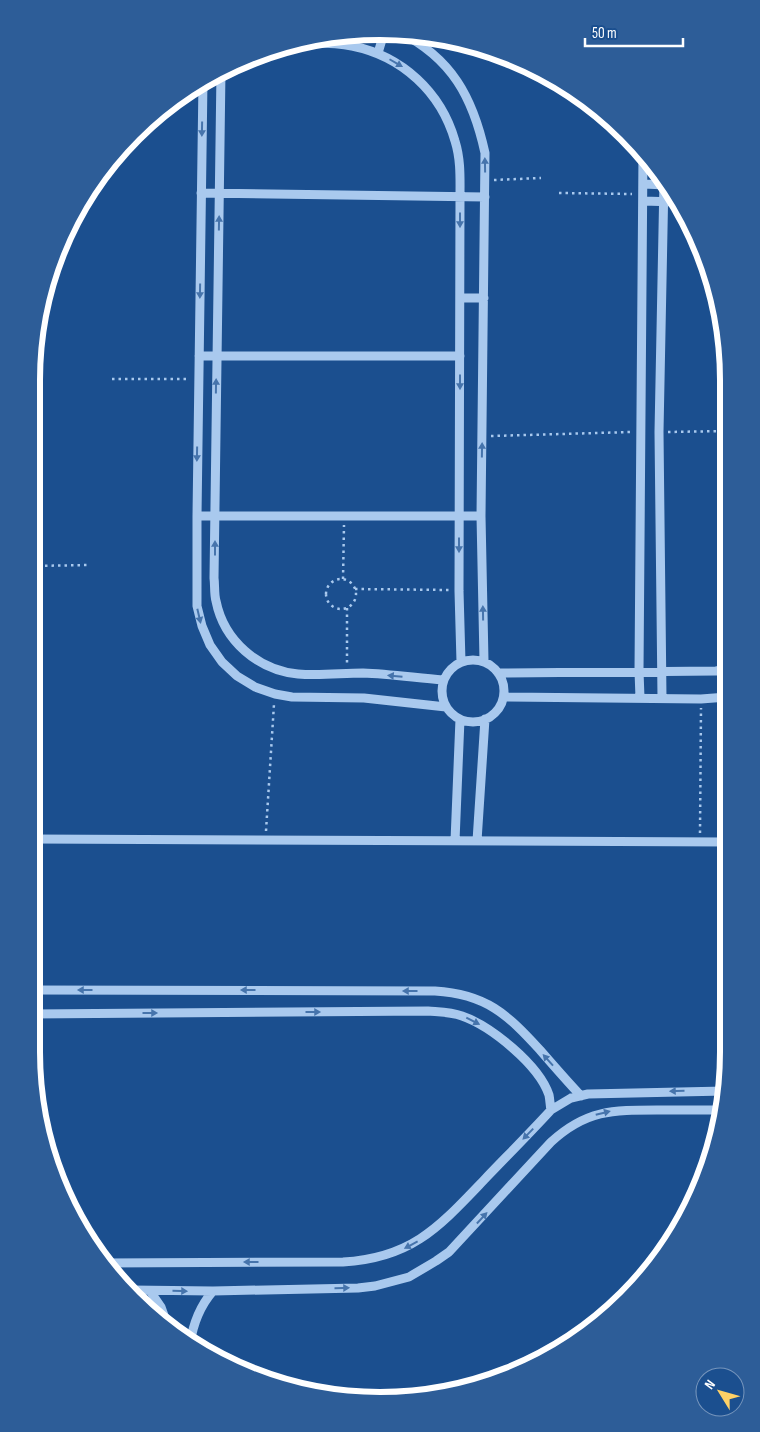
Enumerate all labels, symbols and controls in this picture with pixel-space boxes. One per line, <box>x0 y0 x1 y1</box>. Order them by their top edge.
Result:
scale bar <box>585 15 682 47</box>
text: 50 m <box>592 24 617 43</box>
one-way arrow <box>388 59 403 67</box>
one-way arrow <box>198 121 206 137</box>
one-way arrow <box>481 157 489 173</box>
one-way arrow <box>456 212 464 228</box>
one-way arrow <box>215 215 223 231</box>
one-way arrow <box>196 283 204 299</box>
one-way arrow <box>456 375 464 391</box>
one-way arrow <box>213 378 221 394</box>
one-way arrow <box>478 442 486 458</box>
one-way arrow <box>193 446 201 462</box>
one-way arrow <box>455 537 463 553</box>
one-way arrow <box>211 540 219 556</box>
one-way arrow <box>479 604 487 620</box>
one-way arrow <box>195 608 203 623</box>
one-way arrow <box>386 672 402 680</box>
one-way arrow <box>77 986 93 994</box>
one-way arrow <box>240 986 256 994</box>
one-way arrow <box>402 987 418 995</box>
one-way arrow <box>305 1008 321 1016</box>
one-way arrow <box>142 1009 158 1017</box>
one-way arrow <box>466 1017 480 1025</box>
one-way arrow <box>543 1053 554 1066</box>
one-way arrow <box>668 1087 684 1095</box>
one-way arrow <box>595 1109 610 1117</box>
one-way arrow <box>522 1128 534 1140</box>
one-way arrow <box>476 1212 488 1224</box>
one-way arrow <box>404 1241 418 1249</box>
one-way arrow <box>243 1258 259 1266</box>
one-way arrow <box>335 1284 351 1292</box>
one-way arrow <box>172 1287 188 1295</box>
north arrow <box>695 1367 745 1417</box>
text: N <box>701 1376 719 1393</box>

